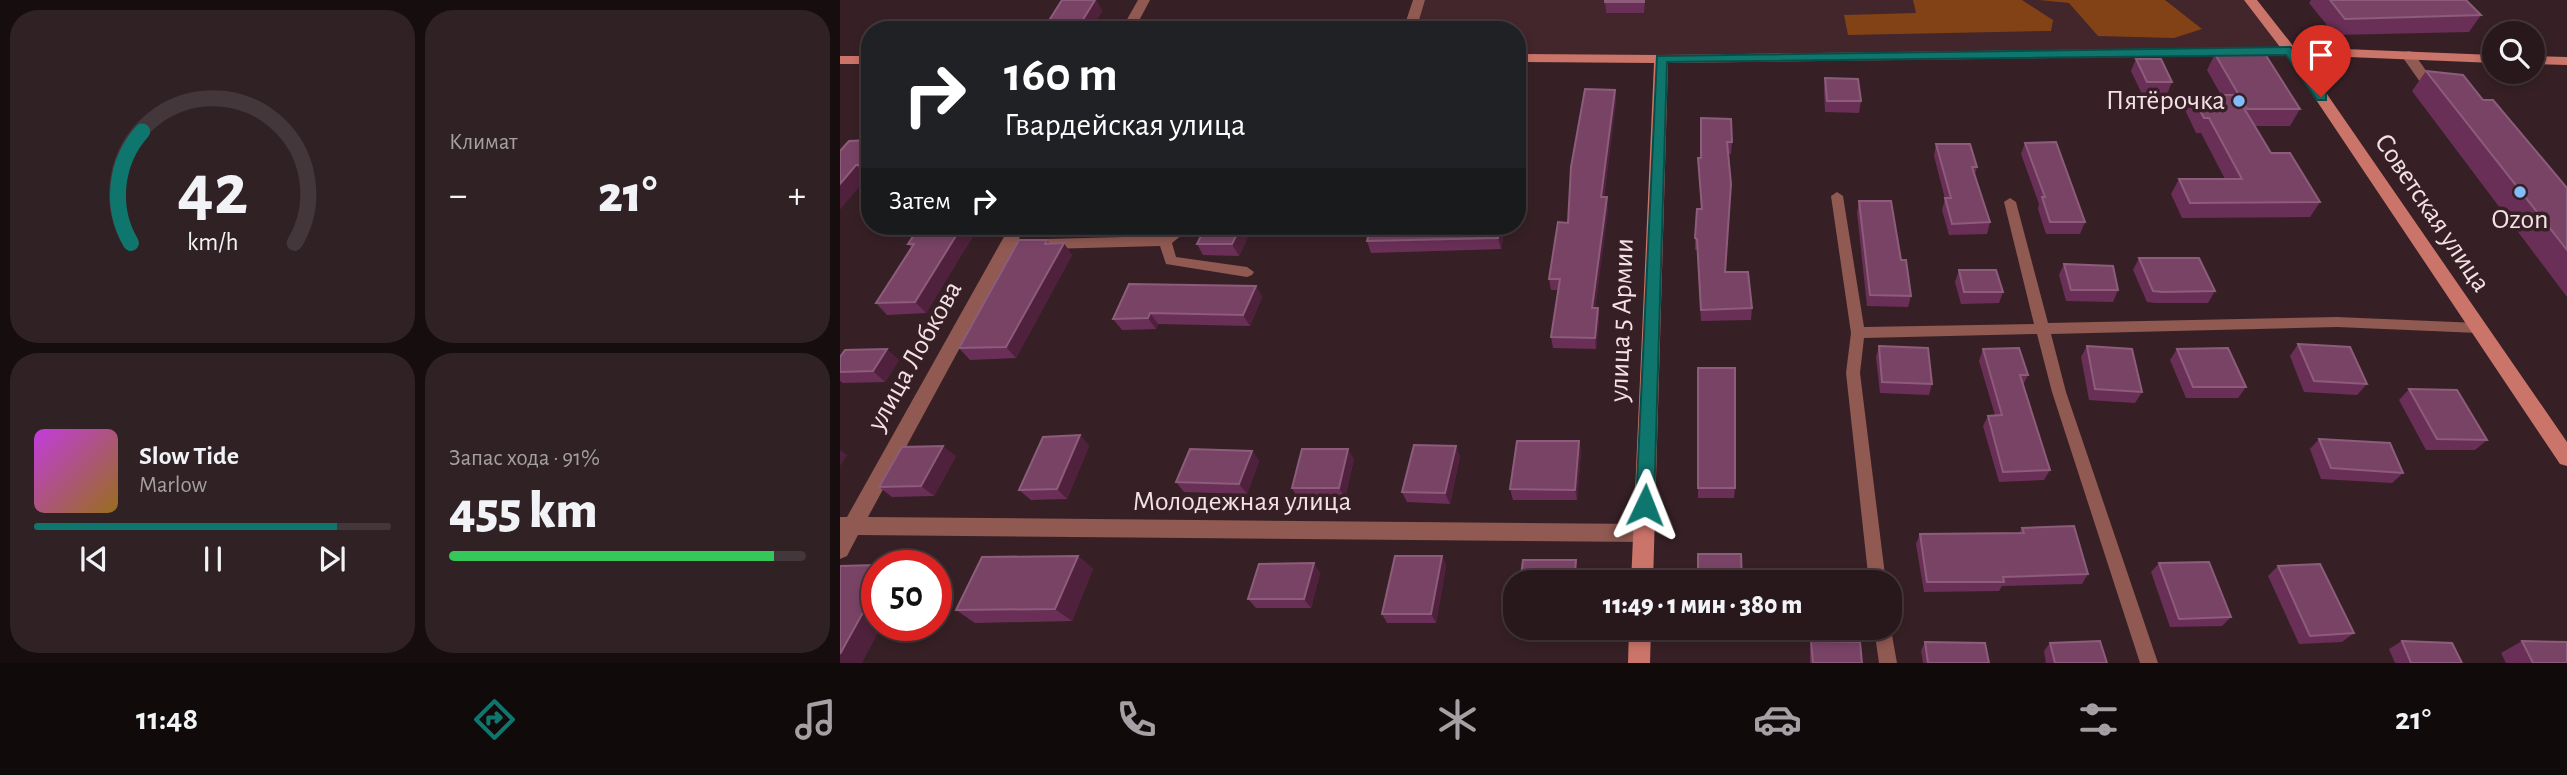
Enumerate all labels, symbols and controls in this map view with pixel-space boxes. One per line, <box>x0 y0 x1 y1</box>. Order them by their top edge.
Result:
map controls <box>2482 21 2545 84</box>
button: search <box>2482 21 2545 84</box>
pin <box>2291 25 2351 97</box>
icon: arrive <box>2302 36 2340 74</box>
icon: right <box>889 49 980 140</box>
text: 160 m <box>1004 51 1118 100</box>
place label: Пятёрочка <box>2106 87 2225 115</box>
marker: Пятёрочка <box>2231 93 2247 109</box>
text: Гвардейская улица <box>1004 109 1246 141</box>
street label: Советская улица <box>2369 129 2495 297</box>
text: Климат <box>449 131 518 154</box>
text: 42 <box>177 155 248 228</box>
text: 21° <box>598 169 657 221</box>
text: − <box>449 177 467 215</box>
text: + <box>788 177 806 215</box>
icon: right <box>965 182 1003 220</box>
marker: Ozon <box>2512 184 2528 200</box>
text: Затем <box>889 188 951 214</box>
place label: Ozon <box>2492 206 2548 234</box>
text: km/h <box>187 229 238 254</box>
street label: улица 5 Армии <box>1605 238 1639 403</box>
street label: улица Лобкова <box>862 276 968 436</box>
text: Slow Tide <box>139 443 239 469</box>
text: Запас хода · 91% <box>449 447 600 470</box>
position arrow <box>1608 468 1682 542</box>
text: Marlow <box>139 474 207 497</box>
text: 455 km <box>449 485 598 537</box>
street label: Молодежная улица <box>1133 488 1352 516</box>
icon: previous <box>75 540 113 578</box>
icon: pause <box>194 540 232 578</box>
icon: next <box>313 540 351 578</box>
speed limit sign: 50 <box>861 550 952 641</box>
text: 11:49 · 1 мин · 380 m <box>1603 592 1802 618</box>
icon: directions <box>470 695 519 744</box>
icon: music <box>791 695 840 744</box>
icon: phone <box>1112 695 1161 744</box>
icon: climate <box>1433 695 1482 744</box>
icon: car <box>1753 695 1802 744</box>
icon: filters <box>2074 695 2123 744</box>
text: 11:48 <box>136 703 198 735</box>
text: 21° <box>2395 703 2431 735</box>

